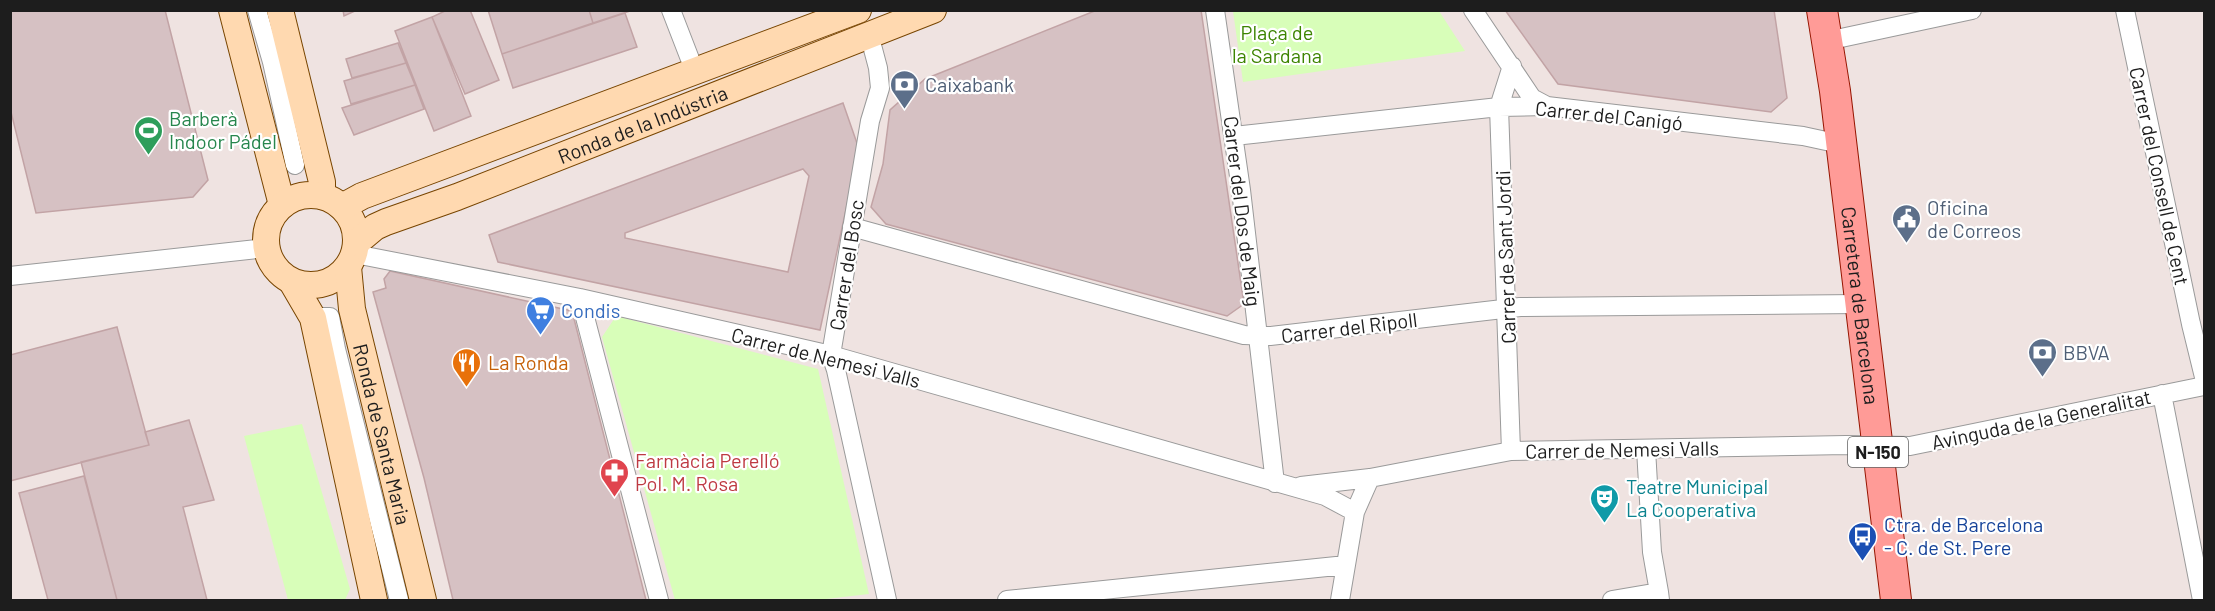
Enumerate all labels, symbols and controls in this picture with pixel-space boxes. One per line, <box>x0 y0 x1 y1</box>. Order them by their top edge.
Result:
park label: Plaça de la Sardana <box>1232 20 1322 67</box>
street label: Carrer del Consell de Cent <box>2125 65 2195 287</box>
bank icon: Caixabank <box>888 68 920 110</box>
place label: Caixabank <box>925 72 1014 96</box>
street label: Ronda de la Indústria <box>554 80 731 168</box>
street label: Carrer del Canigó <box>1534 95 1684 135</box>
place label: Barberà Indoor Pádel <box>169 106 277 153</box>
sports icon: Barberà Indoor Pádel <box>132 114 164 156</box>
street label: Carrer del Dos de Maig <box>1219 114 1267 308</box>
street label: Carrer de Sant Jordi <box>1490 170 1520 344</box>
place label: Oficina de Correos <box>1927 195 2021 242</box>
street label: Carrer del Bosc <box>824 198 868 332</box>
public building icon: Oficina de Correos <box>1890 202 1922 244</box>
street label: Carretera de Barcelona <box>1837 205 1884 406</box>
supermarket icon: Condis <box>524 294 556 336</box>
place label: Condis <box>561 298 620 322</box>
street label: Carrer del Ripoll <box>1279 307 1419 347</box>
street label: Carrer de Nemesi Valls <box>729 322 923 392</box>
bank icon: BBVA <box>2026 336 2058 378</box>
place label: BBVA <box>2063 340 2110 364</box>
street label: Ronda de Santa Maria <box>349 341 416 527</box>
restaurant icon: La Ronda <box>451 346 483 388</box>
place label: La Ronda <box>488 350 568 374</box>
street label: Avinguda de la Generalitat <box>1929 384 2153 454</box>
street label: Carrer de Nemesi Valls <box>1525 435 1719 463</box>
road number: N-150 <box>1848 437 1908 467</box>
place label: Farmàcia Perelló Pol. M. Rosa <box>635 448 779 495</box>
pharmacy icon: Farmàcia Perelló Pol. M. Rosa <box>598 456 630 498</box>
place label: Teatre Municipal La Cooperativa <box>1626 474 1768 521</box>
theatre icon: Teatre Municipal La Cooperativa <box>1589 482 1621 524</box>
place label: Ctra. de Barcelona - C. de St. Pere <box>1884 512 2043 559</box>
bus stop icon: Ctra. de Barcelona - C. de St. Pere <box>1847 520 1879 562</box>

